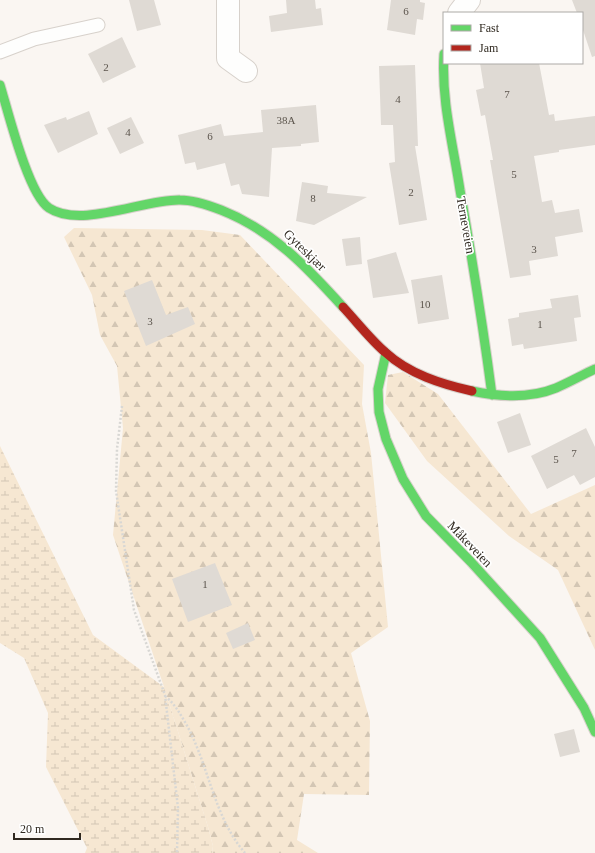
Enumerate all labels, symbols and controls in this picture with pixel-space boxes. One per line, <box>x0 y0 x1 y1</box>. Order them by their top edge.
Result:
house number: 6 <box>403 5 409 17</box>
legend <box>443 12 583 64</box>
text: Fast <box>479 21 500 35</box>
text: Jam <box>479 41 499 55</box>
house number: 2 <box>103 61 109 73</box>
house number: 7 <box>504 88 510 100</box>
house number: 4 <box>395 93 401 105</box>
house number: 38A <box>277 114 296 126</box>
house number: 4 <box>125 126 131 138</box>
house number: 6 <box>207 130 213 142</box>
house number: 5 <box>511 168 517 180</box>
house number: 2 <box>408 186 414 198</box>
house number: 8 <box>310 192 316 204</box>
street label: Terneveien <box>454 195 478 255</box>
street label: Gyteskjær <box>281 226 330 274</box>
house number: 3 <box>531 243 537 255</box>
house number: 10 <box>420 298 431 310</box>
house number: 3 <box>147 315 153 327</box>
house number: 1 <box>537 318 543 330</box>
house number: 7 <box>571 447 577 459</box>
house number: 5 <box>553 453 559 465</box>
street label: Måkeveien <box>445 518 496 570</box>
house number: 1 <box>202 578 208 590</box>
scale bar <box>14 815 80 841</box>
text: 20 m <box>20 822 45 836</box>

